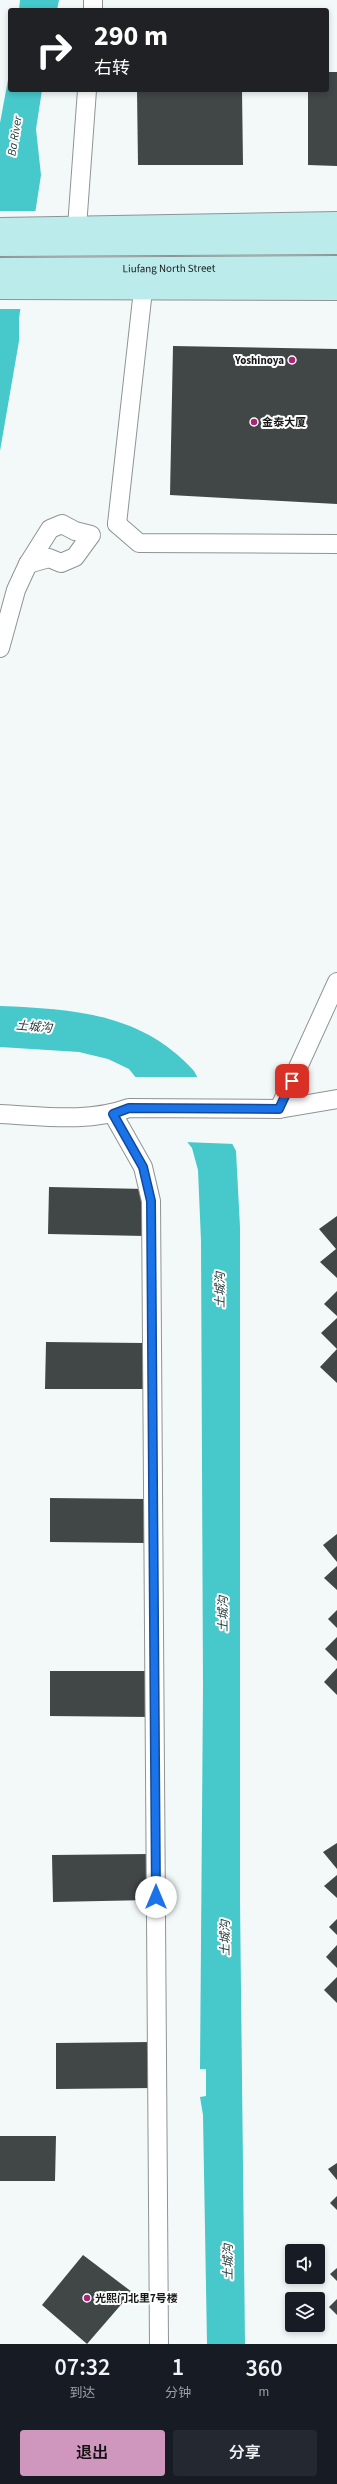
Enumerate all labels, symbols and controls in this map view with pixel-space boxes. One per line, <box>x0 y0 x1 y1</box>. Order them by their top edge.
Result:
text: 290 m <box>94 16 168 56</box>
icon: right <box>28 24 80 76</box>
text: 右转 <box>94 56 130 81</box>
water label: Ba River <box>3 114 27 157</box>
street label: Liufang North Street <box>123 260 216 276</box>
place label: Yoshinoya <box>234 353 284 368</box>
marker: Yoshinoya <box>287 355 297 365</box>
place label: 金泰大厦 <box>262 415 306 430</box>
marker: 金泰大厦 <box>249 417 259 427</box>
water label: 土城沟 <box>15 1017 55 1037</box>
pin <box>275 1064 309 1098</box>
icon: arrive <box>281 1070 303 1092</box>
water label: 土城沟 <box>212 1270 229 1308</box>
water label: 土城沟 <box>215 1594 232 1632</box>
position arrow <box>135 1876 177 1918</box>
water label: 土城沟 <box>217 1918 234 1956</box>
water label: 土城沟 <box>220 2242 237 2280</box>
map controls <box>285 2244 325 2332</box>
button: sound <box>285 2244 325 2284</box>
place label: 光熙门北里7号楼 <box>95 2291 178 2306</box>
button: layers <box>285 2292 325 2332</box>
marker: 光熙门北里7号楼 <box>82 2293 92 2303</box>
text: 07:32 <box>55 2350 110 2385</box>
text: 1 <box>172 2350 184 2385</box>
text: 360 <box>246 2351 282 2386</box>
text: m <box>259 2383 269 2401</box>
text: 到达 <box>69 2384 95 2402</box>
text: 分钟 <box>165 2384 191 2402</box>
button: 退出 <box>20 2430 165 2476</box>
button: 分享 <box>173 2430 317 2476</box>

